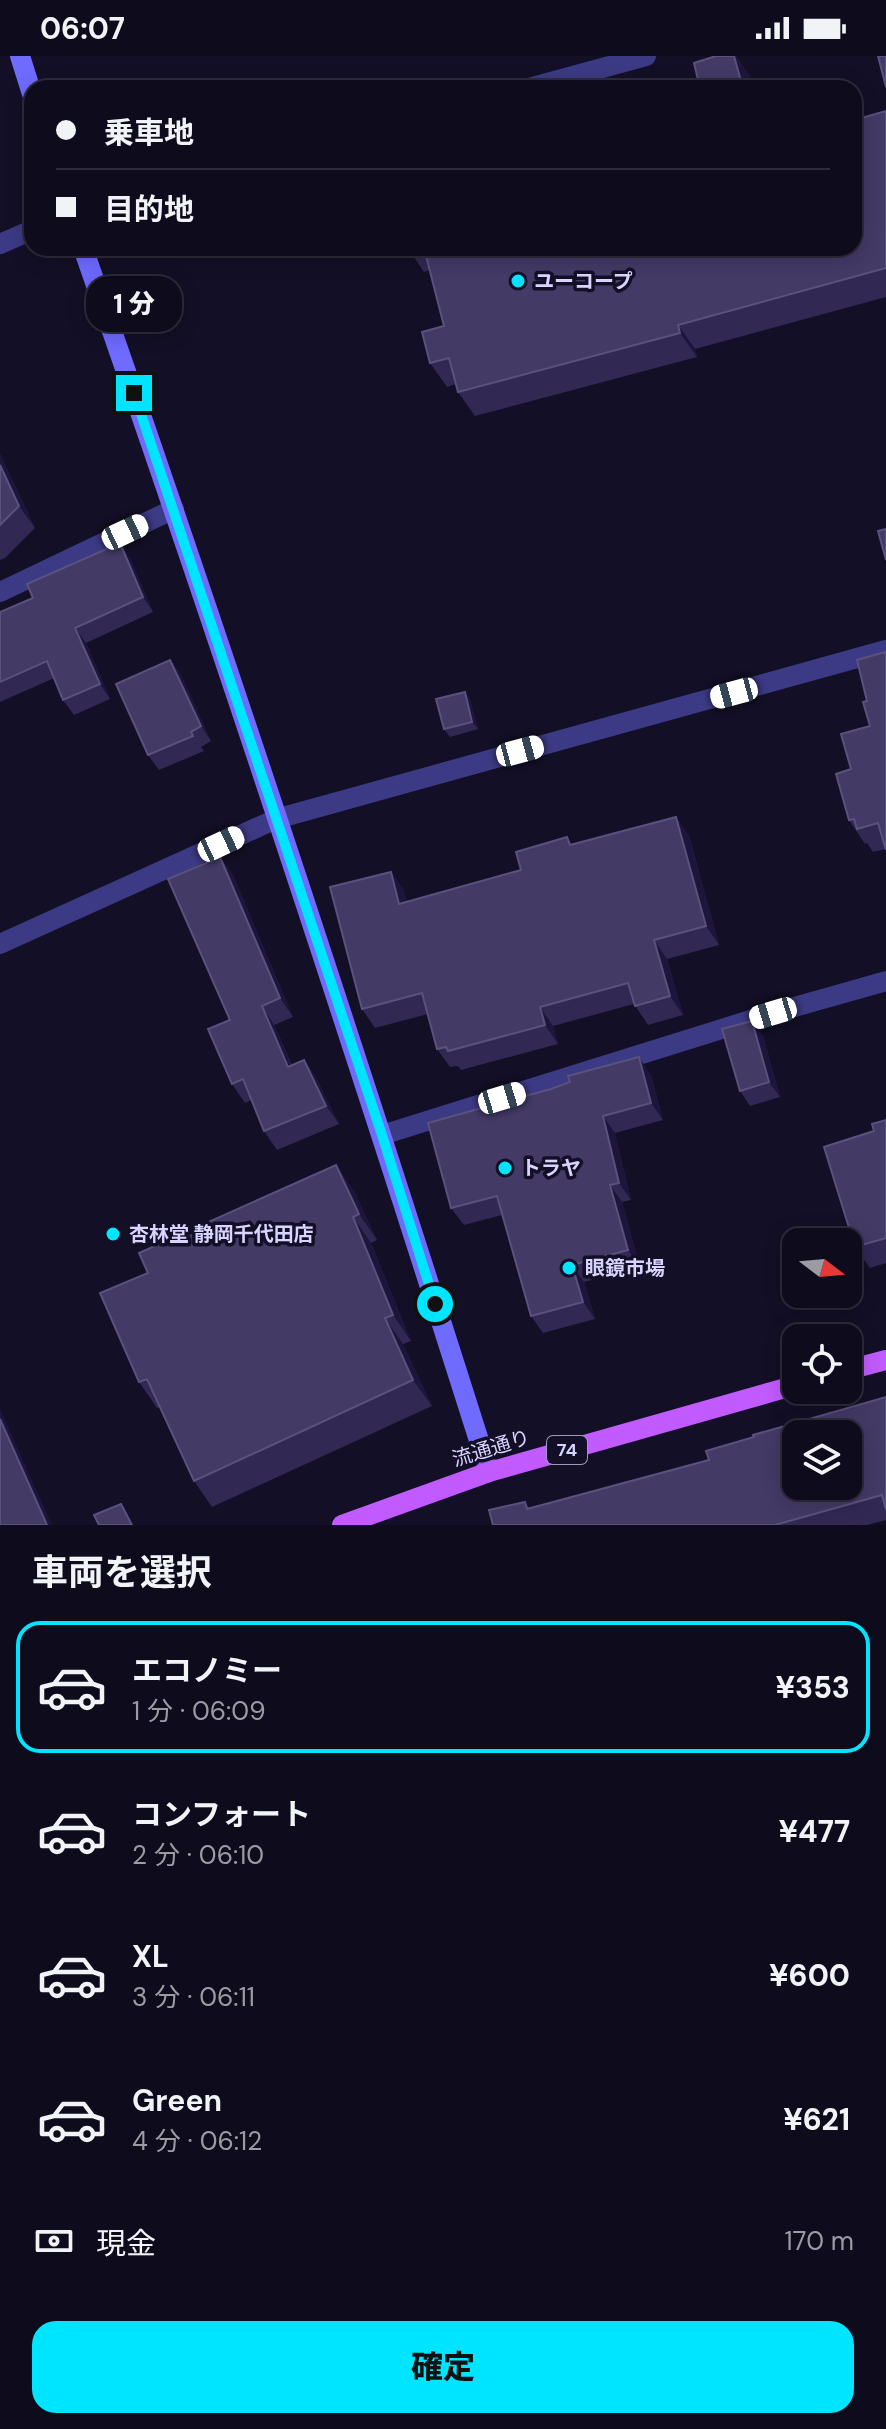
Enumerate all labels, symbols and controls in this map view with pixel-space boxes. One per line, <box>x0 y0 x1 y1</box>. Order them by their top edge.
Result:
text: 06:07 <box>40 9 125 48</box>
text: 乗車地 <box>104 113 194 152</box>
text: 目的地 <box>104 190 194 229</box>
place label: ユーコープ <box>534 268 633 294</box>
marker: ユーコープ <box>509 272 527 290</box>
callout: 1 分 <box>86 277 182 333</box>
text: 1 分 <box>113 287 155 321</box>
route end <box>116 375 152 411</box>
car <box>98 511 152 553</box>
car <box>708 675 760 711</box>
car <box>494 733 546 769</box>
car <box>194 823 248 865</box>
car <box>747 995 799 1031</box>
car <box>476 1080 528 1116</box>
place label: トラヤ <box>521 1155 581 1181</box>
marker: トラヤ <box>496 1159 514 1177</box>
place label: 杏林堂 静岡千代田店 <box>129 1221 314 1247</box>
marker: 杏林堂 静岡千代田店 <box>104 1225 122 1243</box>
north arrow <box>782 1228 862 1308</box>
map controls <box>782 1228 862 1500</box>
place label: 眼鏡市場 <box>585 1255 665 1281</box>
marker: 眼鏡市場 <box>560 1259 578 1277</box>
route start <box>417 1286 453 1322</box>
button: locate <box>782 1324 862 1404</box>
button: layers <box>782 1420 862 1500</box>
street label: 流通通り <box>449 1424 533 1472</box>
road number: 74 <box>547 1436 587 1464</box>
text: 車両を選択 <box>32 1549 212 1596</box>
icon: car <box>36 1651 108 1723</box>
text: エコノミー <box>132 1651 282 1690</box>
text: ¥353 <box>775 1668 850 1707</box>
text: 1 分 · 06:09 <box>132 1694 265 1728</box>
icon: car <box>36 1795 108 1867</box>
text: コンフォート <box>132 1795 311 1834</box>
text: ¥477 <box>779 1812 850 1851</box>
text: 2 分 · 06:10 <box>132 1838 264 1872</box>
text: XL <box>132 1937 169 1976</box>
icon: car <box>36 1939 108 2011</box>
text: ¥600 <box>769 1956 850 1995</box>
text: 3 分 · 06:11 <box>132 1980 255 2014</box>
text: Green <box>132 2081 222 2120</box>
icon: car <box>36 2083 108 2155</box>
text: ¥621 <box>783 2100 850 2139</box>
text: 4 分 · 06:12 <box>132 2124 262 2158</box>
icon: cash <box>32 2219 76 2263</box>
text: 現金 <box>96 2224 156 2263</box>
text: 170 m <box>785 2224 854 2258</box>
button: 確定 <box>32 2321 854 2413</box>

